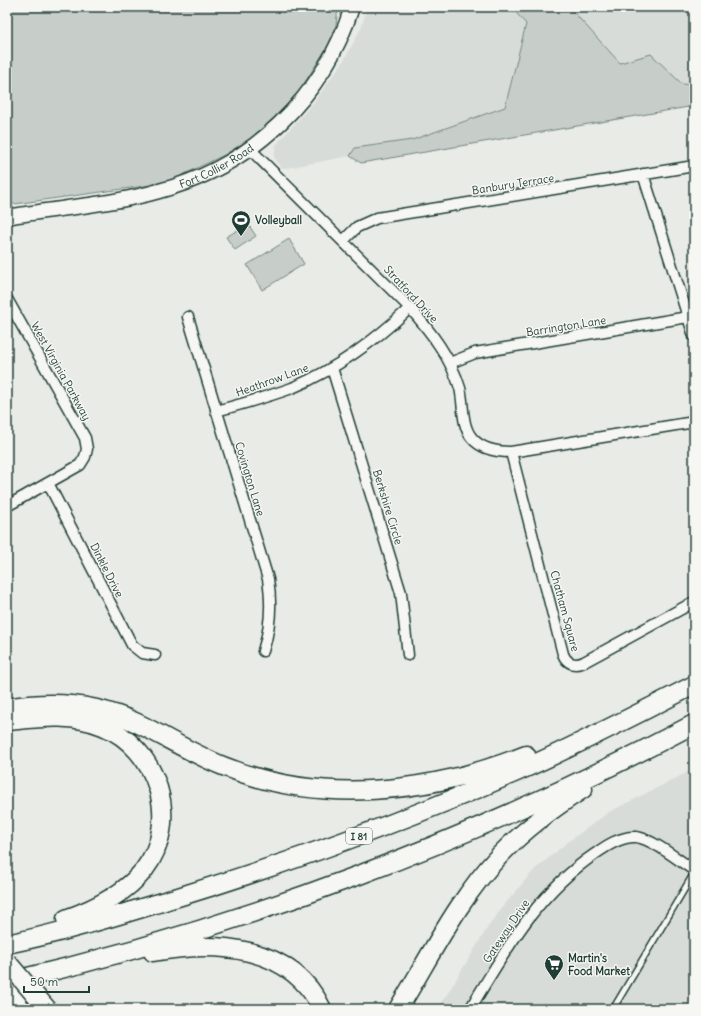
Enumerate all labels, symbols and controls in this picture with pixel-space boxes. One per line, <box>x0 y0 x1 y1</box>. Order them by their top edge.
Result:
street label: Fort Collier Road <box>177 141 257 191</box>
street label: Banbury Terrace <box>471 171 555 197</box>
sports icon: Volleyball <box>230 209 252 237</box>
place label: Volleyball <box>255 213 302 228</box>
street label: Stratford Drive <box>381 262 441 326</box>
street label: Barrington Lane <box>525 313 607 339</box>
street label: West Virginia Parkway <box>28 319 94 423</box>
street label: Heathrow Lane <box>234 360 310 400</box>
street label: Covington Lane <box>232 440 268 518</box>
street label: Berkshire Circle <box>370 468 406 546</box>
street label: Dinkle Drive <box>87 540 127 600</box>
street label: Chatham Square <box>547 569 583 653</box>
road number: I 81 <box>346 828 372 844</box>
street label: Gateway Drive <box>480 897 532 965</box>
place label: Martin's Food Market <box>568 951 630 978</box>
supermarket icon: Martin's Food Market <box>543 953 565 981</box>
scale bar <box>24 968 89 994</box>
text: 50 m <box>30 974 59 989</box>

